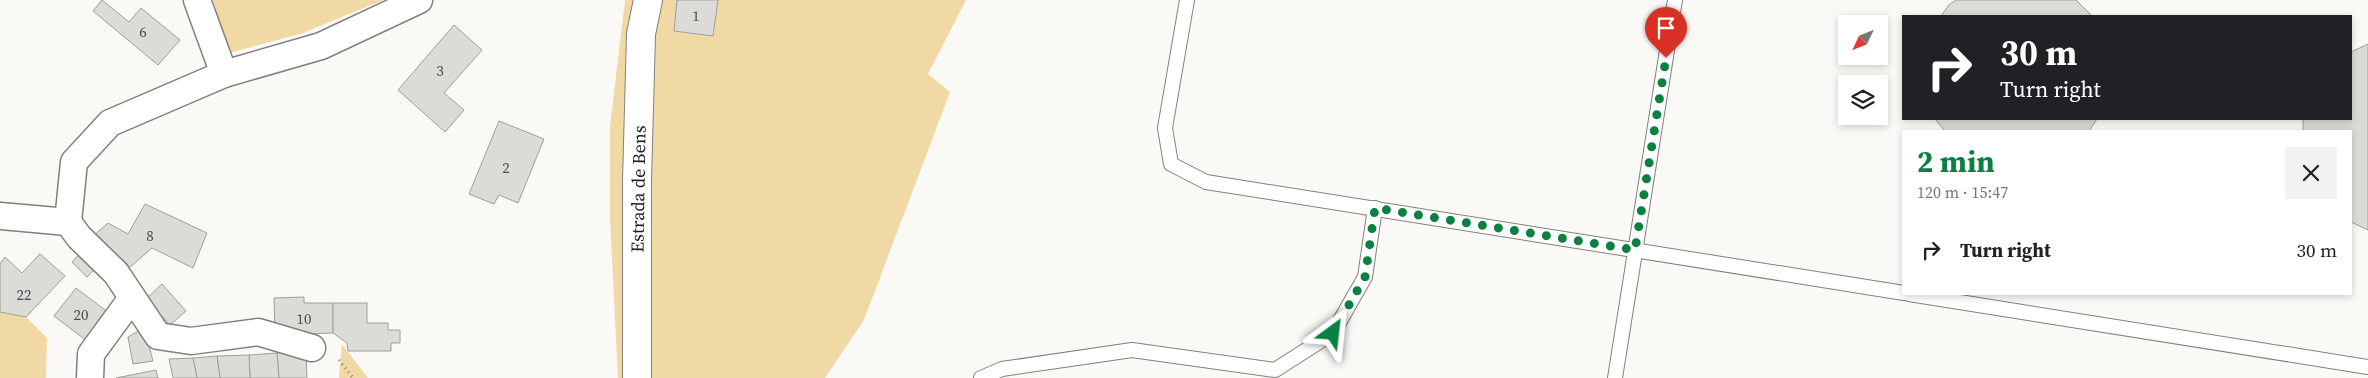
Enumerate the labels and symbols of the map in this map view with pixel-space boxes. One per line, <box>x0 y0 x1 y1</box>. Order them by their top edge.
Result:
house number: 1 <box>692 5 700 26</box>
pin <box>1645 7 1687 58</box>
north arrow <box>1838 15 1888 65</box>
house number: 6 <box>139 21 147 42</box>
house number: 3 <box>436 60 444 81</box>
street label: Estrada de Bens <box>624 125 652 253</box>
house number: 2 <box>502 157 510 178</box>
house number: 8 <box>146 225 154 246</box>
house number: 22 <box>16 284 32 305</box>
house number: 20 <box>73 304 89 325</box>
position arrow <box>1306 306 1358 358</box>
house number: 10 <box>296 308 312 329</box>

